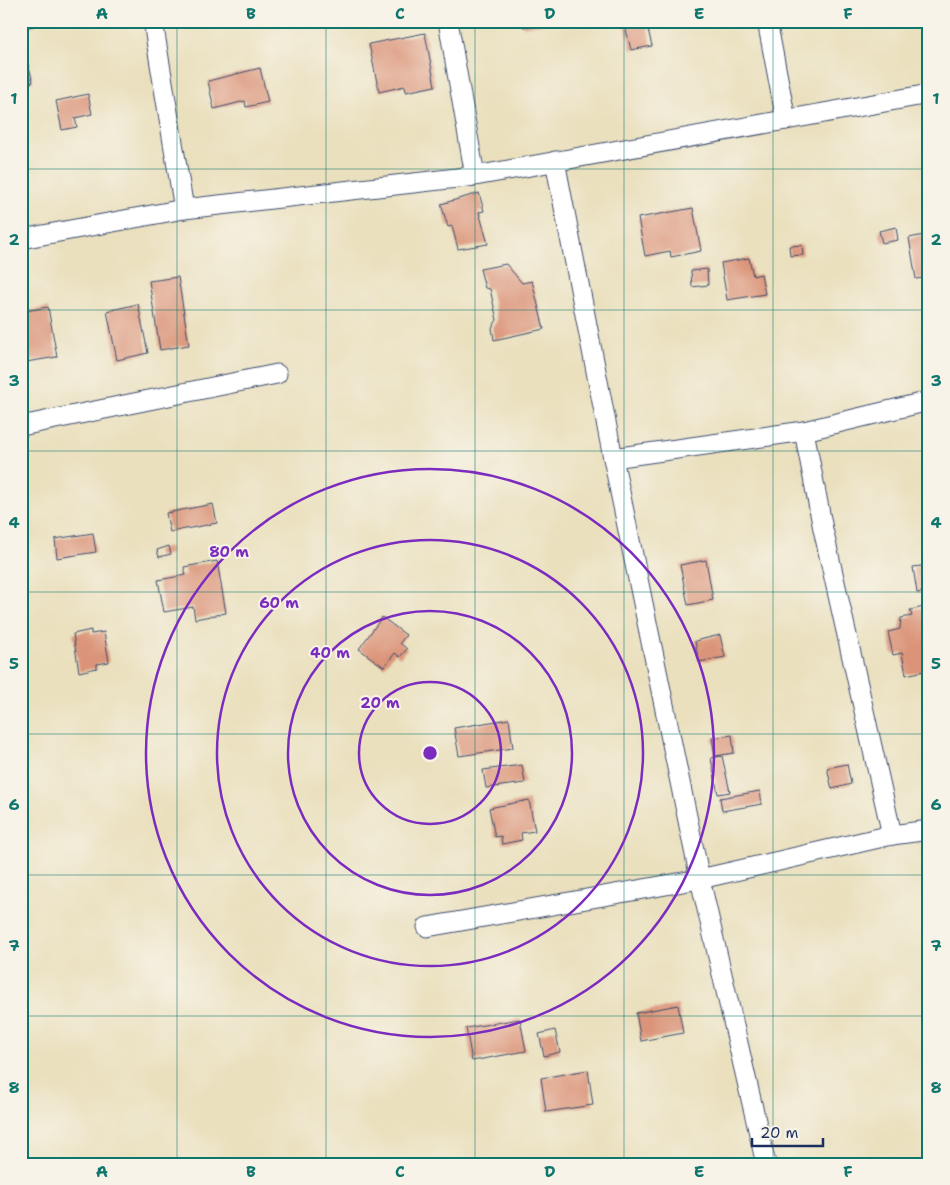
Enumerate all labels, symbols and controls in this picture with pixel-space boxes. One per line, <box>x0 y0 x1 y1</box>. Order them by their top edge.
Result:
text: A <box>96 3 108 24</box>
text: B <box>246 3 256 24</box>
text: C <box>395 3 405 24</box>
text: D <box>544 3 556 24</box>
text: E <box>694 3 704 24</box>
text: F <box>843 3 853 24</box>
text: 1 <box>10 88 18 109</box>
text: 1 <box>932 88 940 109</box>
text: 2 <box>8 229 20 250</box>
text: 2 <box>930 229 942 250</box>
text: 3 <box>8 370 20 391</box>
text: 3 <box>930 370 942 391</box>
text: 4 <box>8 512 20 533</box>
text: 4 <box>930 512 942 533</box>
text: 80 m <box>209 542 249 562</box>
text: 60 m <box>259 593 299 613</box>
text: 40 m <box>310 643 350 663</box>
text: 5 <box>9 653 19 674</box>
text: 5 <box>931 653 941 674</box>
text: 20 m <box>360 693 400 713</box>
centre of rings <box>421 744 439 762</box>
text: 6 <box>8 794 20 815</box>
text: 6 <box>930 794 942 815</box>
text: 7 <box>8 935 20 956</box>
text: 7 <box>930 935 942 956</box>
text: 8 <box>8 1077 20 1098</box>
text: 8 <box>930 1077 942 1098</box>
scale bar <box>752 1115 824 1147</box>
text: 20 m <box>760 1123 799 1143</box>
text: A <box>96 1161 108 1182</box>
text: B <box>246 1161 256 1182</box>
text: C <box>395 1161 405 1182</box>
text: D <box>544 1161 556 1182</box>
text: E <box>694 1161 704 1182</box>
text: F <box>843 1161 853 1182</box>

